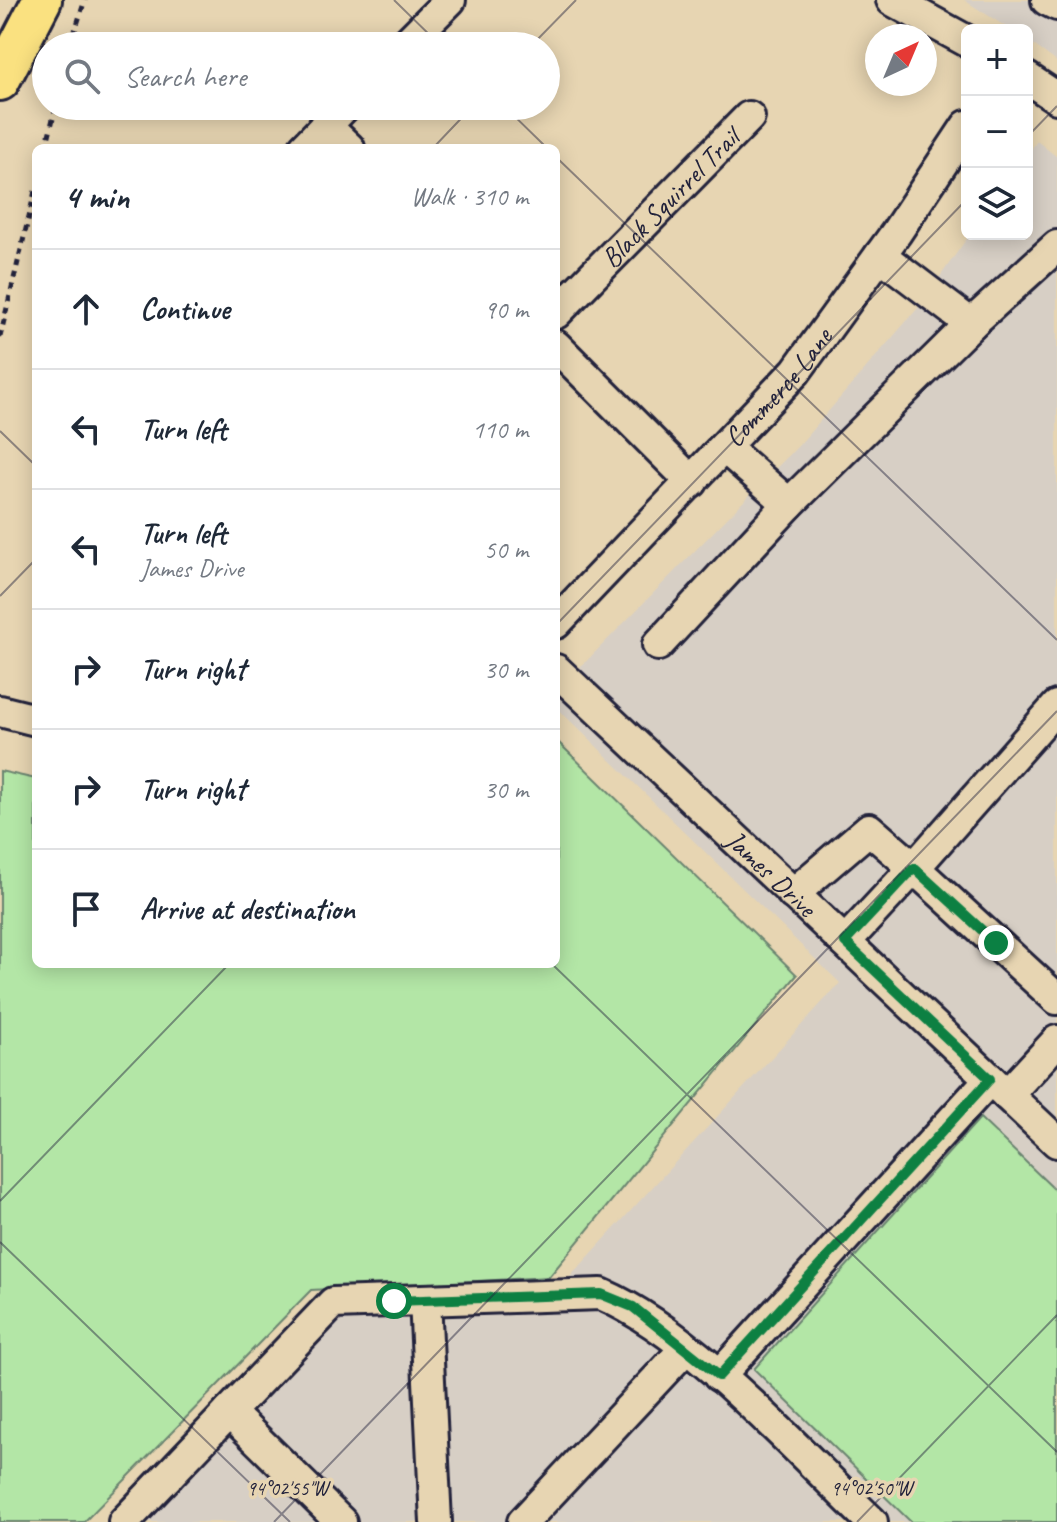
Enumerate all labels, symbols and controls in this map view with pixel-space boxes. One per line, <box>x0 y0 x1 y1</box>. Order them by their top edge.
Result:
north arrow <box>865 24 937 96</box>
map controls <box>961 24 1033 240</box>
button: + <box>961 24 1033 96</box>
search box <box>32 32 560 120</box>
icon: search <box>60 54 104 98</box>
text: Search here <box>124 57 246 95</box>
button: − <box>961 96 1033 168</box>
street label: Black Squirrel Trail <box>593 117 750 275</box>
button: layers <box>961 168 1033 240</box>
text: 4 min <box>64 175 129 218</box>
text: Walk · 310 m <box>411 180 528 213</box>
icon: ahead <box>64 287 108 331</box>
text: Continue <box>140 290 230 328</box>
text: 90 m <box>484 293 528 326</box>
street label: Commerce Lane <box>716 319 840 454</box>
icon: left <box>64 407 108 451</box>
text: Turn left <box>140 410 227 448</box>
text: 110 m <box>472 413 528 446</box>
text: Turn left <box>140 514 227 552</box>
icon: left <box>64 527 108 571</box>
text: 50 m <box>484 533 528 566</box>
text: James Drive <box>140 552 244 585</box>
icon: right <box>64 647 108 691</box>
text: Turn right <box>140 650 245 688</box>
text: 30 m <box>484 653 528 686</box>
icon: right <box>64 767 108 811</box>
text: Turn right <box>140 770 245 808</box>
text: 30 m <box>484 773 528 806</box>
street label: James Drive <box>717 821 825 925</box>
icon: arrive <box>64 887 108 931</box>
text: Arrive at destination <box>140 890 355 928</box>
route end <box>978 925 1014 961</box>
route start <box>376 1283 412 1319</box>
text: 94°02'55"W <box>246 1476 331 1501</box>
text: 94°02'50"W <box>830 1476 915 1501</box>

